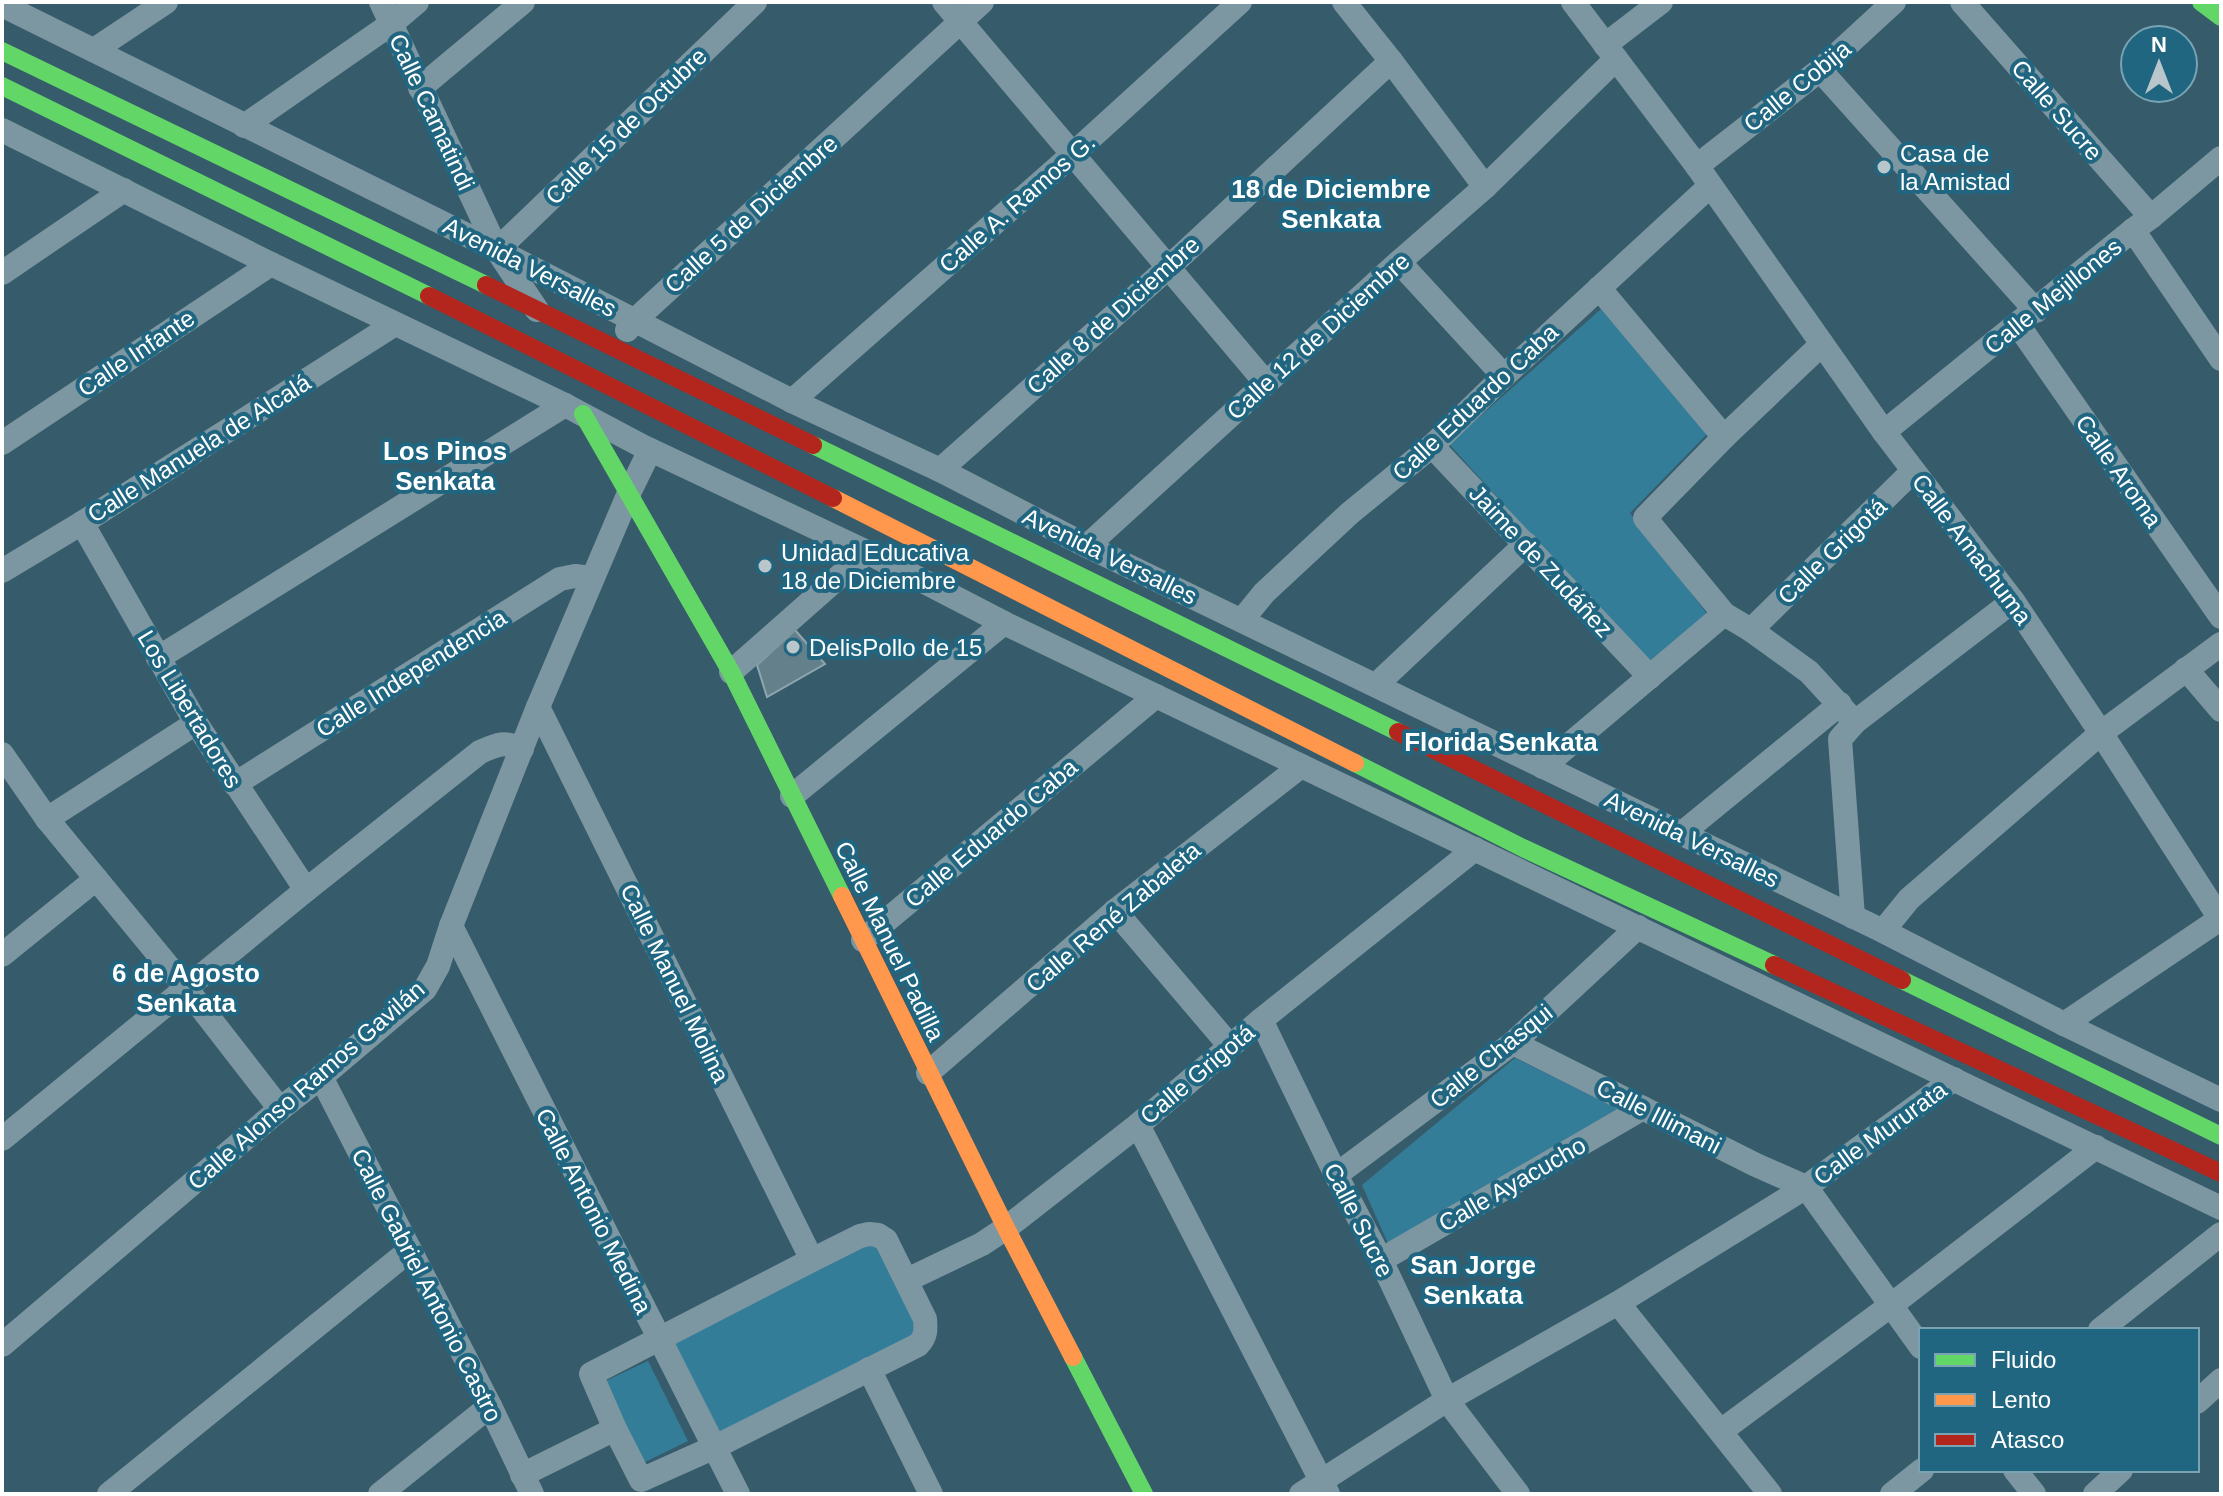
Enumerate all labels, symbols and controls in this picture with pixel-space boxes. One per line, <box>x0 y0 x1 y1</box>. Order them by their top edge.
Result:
north arrow <box>2119 24 2199 104</box>
street label: Calle Camatindi <box>384 30 480 194</box>
text: N <box>2151 32 2167 57</box>
street label: Calle Cobija <box>1738 34 1856 137</box>
street label: Calle 15 de Octubre <box>540 42 712 210</box>
street label: Calle Sucre <box>2006 54 2108 166</box>
street label: Calle A. Ramos G. <box>934 128 1100 278</box>
street label: Calle 5 de Diciembre <box>659 129 843 299</box>
place label: Casa de la Amistad <box>1900 140 2011 195</box>
marker: Casa de la Amistad <box>1875 158 1893 176</box>
district label: 18 de Diciembre Senkata <box>1231 174 1431 234</box>
street label: Avenida Versalles <box>439 212 621 322</box>
street label: Calle 8 de Diciembre <box>1021 230 1205 400</box>
street label: Calle Mejillones <box>1979 233 2127 359</box>
street label: Calle 12 de Diciembre <box>1221 247 1415 425</box>
street label: Calle Infante <box>73 304 199 402</box>
street label: Calle Eduardo Caba <box>1387 318 1564 486</box>
street label: Calle Manuela de Alcalá <box>83 368 316 528</box>
street label: Calle Aroma <box>2070 410 2168 533</box>
district label: Los Pinos Senkata <box>383 436 507 496</box>
street label: Calle Amachuma <box>1907 468 2038 630</box>
street label: Jaime de Zudáñez <box>1464 480 1618 642</box>
street label: Calle Grigotá <box>1772 492 1892 609</box>
street label: Avenida Versalles <box>1019 502 1201 610</box>
place label: Unidad Educativa 18 de Diciembre <box>781 539 970 594</box>
marker: Unidad Educativa 18 de Diciembre <box>756 557 774 575</box>
street label: Calle Independencia <box>311 603 511 742</box>
street label: Los Libertadores <box>132 625 248 793</box>
place label: DelisPollo de 15 <box>809 634 982 661</box>
marker: DelisPollo de 15 <box>784 638 802 656</box>
district label: Florida Senkata <box>1404 727 1598 757</box>
street label: Calle Eduardo Caba <box>900 753 1083 913</box>
street label: Avenida Versalles <box>1601 785 1783 893</box>
street label: Calle René Zabaleta <box>1021 836 1206 998</box>
street label: Calle Manuel Padilla <box>830 837 950 1046</box>
street label: Calle Manuel Molina <box>615 879 735 1087</box>
district label: 6 de Agosto Senkata <box>112 958 260 1018</box>
street label: Calle Alonso Ramos Gavilán <box>182 975 430 1195</box>
street label: Calle Chasqui <box>1424 998 1558 1114</box>
street label: Calle Grigotá <box>1135 1018 1260 1129</box>
street label: Calle Illimani <box>1592 1073 1726 1159</box>
street label: Calle Mururata <box>1808 1075 1952 1190</box>
street label: Calle Antonio Medina <box>530 1104 658 1319</box>
street label: Calle Ayacucho <box>1434 1131 1590 1237</box>
street label: Calle Gabriel Antonio Castro <box>346 1144 508 1426</box>
street label: Calle Sucre <box>1319 1159 1399 1281</box>
district label: San Jorge Senkata <box>1410 1250 1536 1310</box>
legend <box>1919 1328 2199 1472</box>
text: Fluido <box>1991 1346 2056 1373</box>
text: Lento <box>1991 1386 2051 1413</box>
text: Atasco <box>1991 1426 2064 1453</box>

